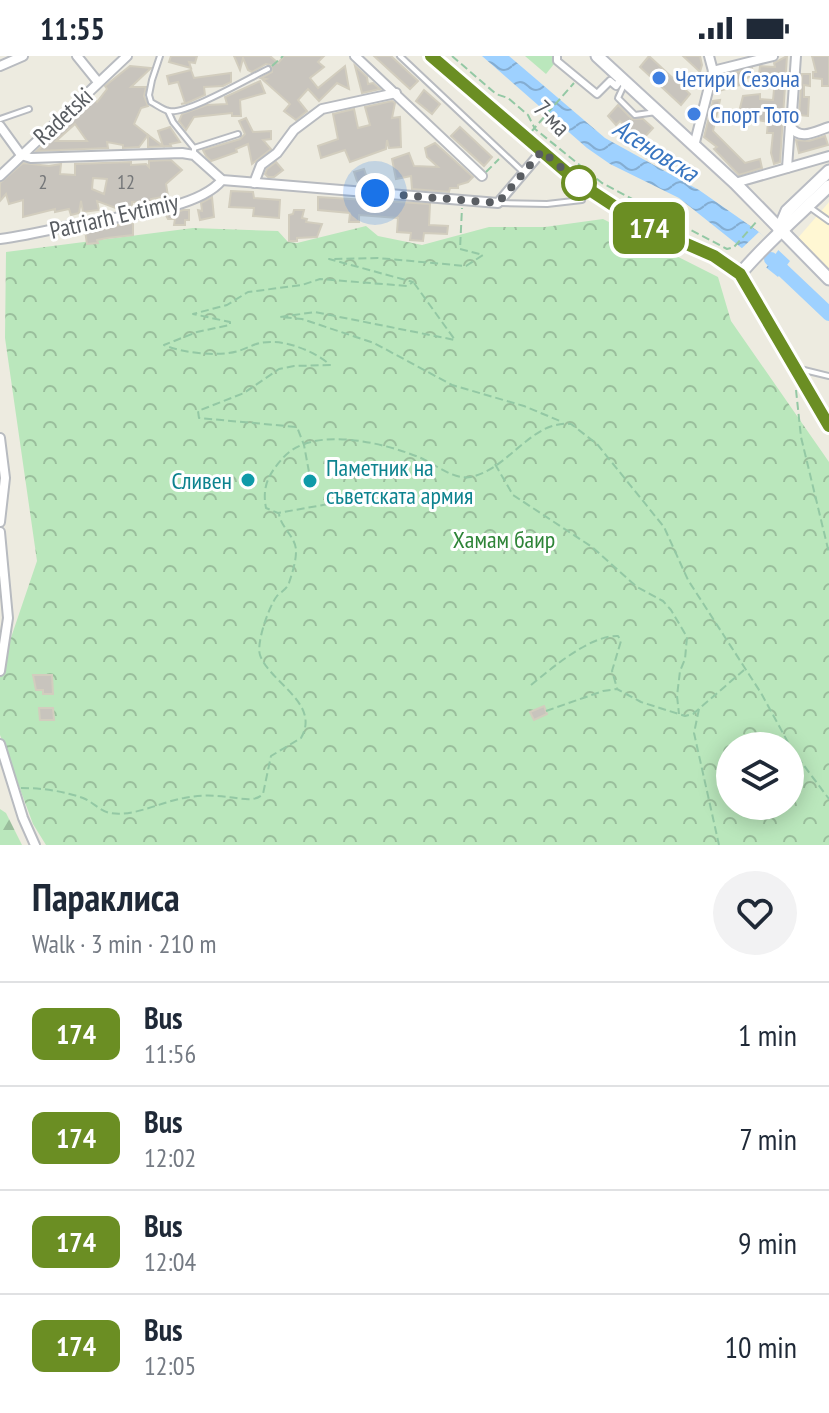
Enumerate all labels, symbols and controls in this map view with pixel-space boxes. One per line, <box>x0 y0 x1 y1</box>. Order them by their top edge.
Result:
text: 11:55 <box>40 9 105 48</box>
place label: Четири Сезона <box>675 63 800 94</box>
marker: Четири Сезона <box>650 69 668 87</box>
street label: Radetski <box>27 81 99 151</box>
street label: 7-ма <box>527 93 577 143</box>
place label: Спорт Тото <box>710 99 799 130</box>
marker: Спорт Тото <box>685 105 703 123</box>
water label: Асеновска <box>607 111 706 190</box>
unlabelled marker <box>562 166 596 200</box>
house number: 2 <box>39 169 48 195</box>
house number: 12 <box>117 169 135 195</box>
your location <box>355 173 395 213</box>
street label: Patriarh Evtimiy <box>47 186 181 246</box>
line badge: 174 <box>603 202 695 254</box>
text: 174 <box>629 209 669 246</box>
place label: Паметник на съветската армия <box>326 452 473 511</box>
place label: Сливен <box>172 465 232 496</box>
marker: Сливен <box>239 471 257 489</box>
marker: Паметник на съветската армия <box>301 472 319 490</box>
park label: Хамам баир <box>453 524 555 555</box>
map controls <box>716 732 804 820</box>
button: layers <box>716 732 804 820</box>
button: heart <box>713 871 797 955</box>
text: Параклиса <box>32 872 180 921</box>
text: Walk · 3 min · 210 m <box>32 927 216 960</box>
text: Bus <box>144 998 183 1037</box>
text: 174 <box>56 1015 96 1052</box>
text: 1 min <box>738 1015 797 1054</box>
text: 11:56 <box>144 1037 196 1070</box>
text: Bus <box>144 1102 183 1141</box>
text: 174 <box>56 1119 96 1156</box>
text: 7 min <box>739 1119 797 1158</box>
text: 12:02 <box>144 1141 196 1174</box>
text: Bus <box>144 1206 183 1245</box>
text: 174 <box>56 1223 96 1260</box>
text: 9 min <box>738 1223 797 1262</box>
text: 12:04 <box>144 1245 196 1278</box>
text: Bus <box>144 1310 183 1349</box>
text: 174 <box>56 1327 96 1364</box>
text: 10 min <box>724 1327 797 1366</box>
text: 12:05 <box>144 1349 196 1382</box>

